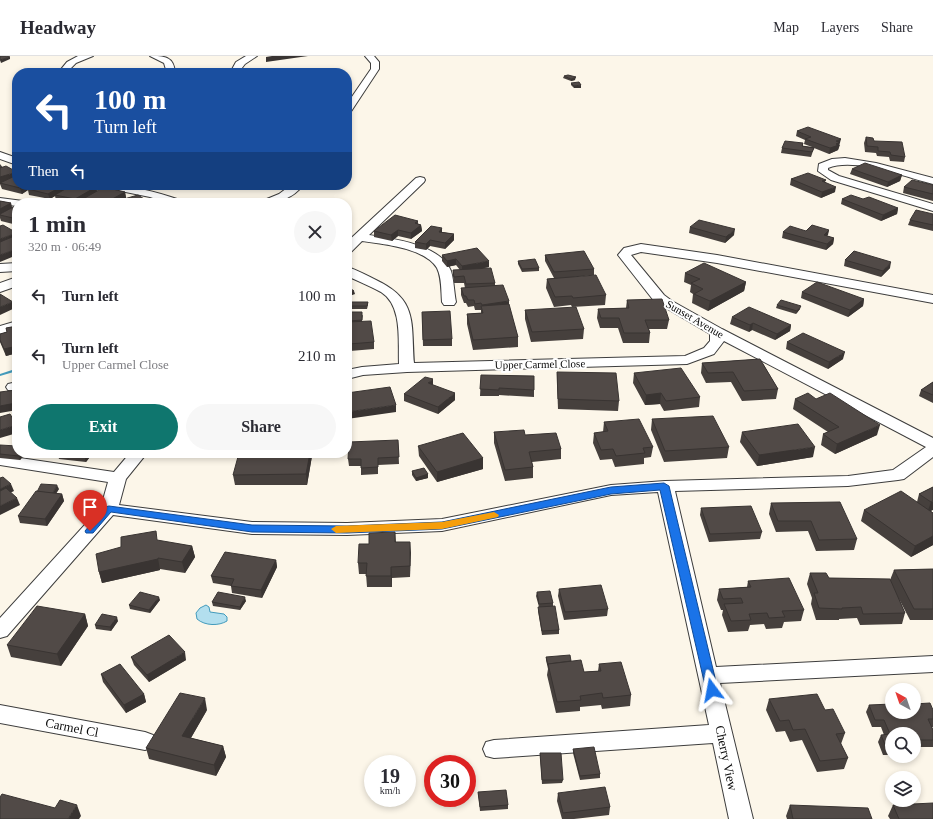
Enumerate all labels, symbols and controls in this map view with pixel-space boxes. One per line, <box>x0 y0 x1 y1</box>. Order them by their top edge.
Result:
text: Headway <box>20 17 96 38</box>
text: Map <box>773 20 799 35</box>
text: Layers <box>821 20 859 35</box>
text: Share <box>881 20 913 35</box>
icon: left <box>28 84 80 136</box>
text: 100 m <box>94 84 166 115</box>
text: Turn left <box>94 117 157 137</box>
icon: left <box>67 160 89 182</box>
text: Then <box>28 163 59 179</box>
text: 1 min <box>28 211 86 237</box>
button: close <box>294 211 336 253</box>
text: 320 m · 06:49 <box>28 239 101 254</box>
icon: left <box>28 285 50 307</box>
text: Turn left <box>62 288 119 304</box>
text: 100 m <box>298 288 336 304</box>
street label: Sunset Avenue <box>664 298 726 340</box>
text: Turn left <box>62 340 119 356</box>
icon: left <box>28 345 50 367</box>
text: 210 m <box>298 348 336 364</box>
text: Upper Carmel Close <box>62 357 169 372</box>
street label: Upper Carmel Close <box>495 357 585 371</box>
button: Exit <box>28 404 178 450</box>
button: Share <box>186 404 336 450</box>
pin <box>73 490 107 531</box>
icon: arrive <box>79 496 101 518</box>
position arrow <box>691 669 733 711</box>
north arrow <box>885 683 921 719</box>
map controls <box>885 683 921 807</box>
street label: Carmel Cl <box>44 715 100 740</box>
street label: Cherry View <box>712 724 741 793</box>
button: search <box>885 727 921 763</box>
speed limit sign: 30 <box>424 755 476 807</box>
text: 19 <box>380 765 400 787</box>
button: layers <box>885 771 921 807</box>
text: km/h <box>380 785 400 796</box>

